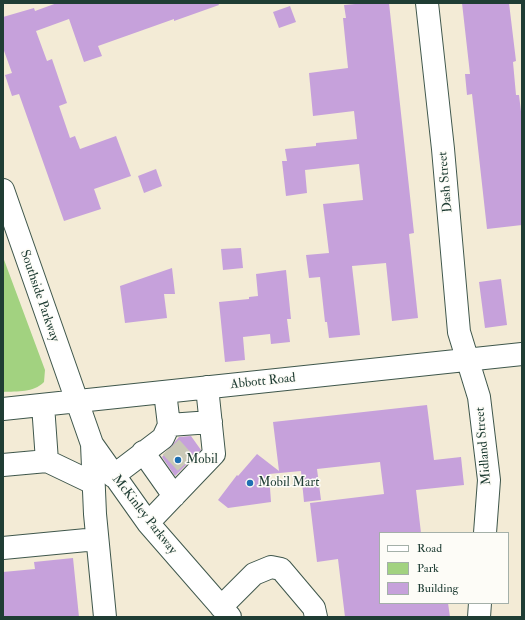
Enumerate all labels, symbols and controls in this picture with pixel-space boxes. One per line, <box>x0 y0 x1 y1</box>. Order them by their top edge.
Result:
street label: Dash Street <box>436 151 456 213</box>
street label: Southside Parkway <box>16 248 62 344</box>
street label: Abbott Road <box>230 371 296 393</box>
street label: Midland Street <box>473 406 495 486</box>
place label: Mobil <box>186 452 218 468</box>
marker: Mobil <box>173 455 183 465</box>
street label: McKinley Parkway <box>108 472 180 558</box>
place label: Mobil Mart <box>258 475 319 491</box>
marker: Mobil Mart <box>245 478 255 488</box>
legend <box>379 532 509 604</box>
text: Road <box>417 541 442 556</box>
text: Park <box>417 561 439 576</box>
text: Building <box>417 581 458 596</box>

